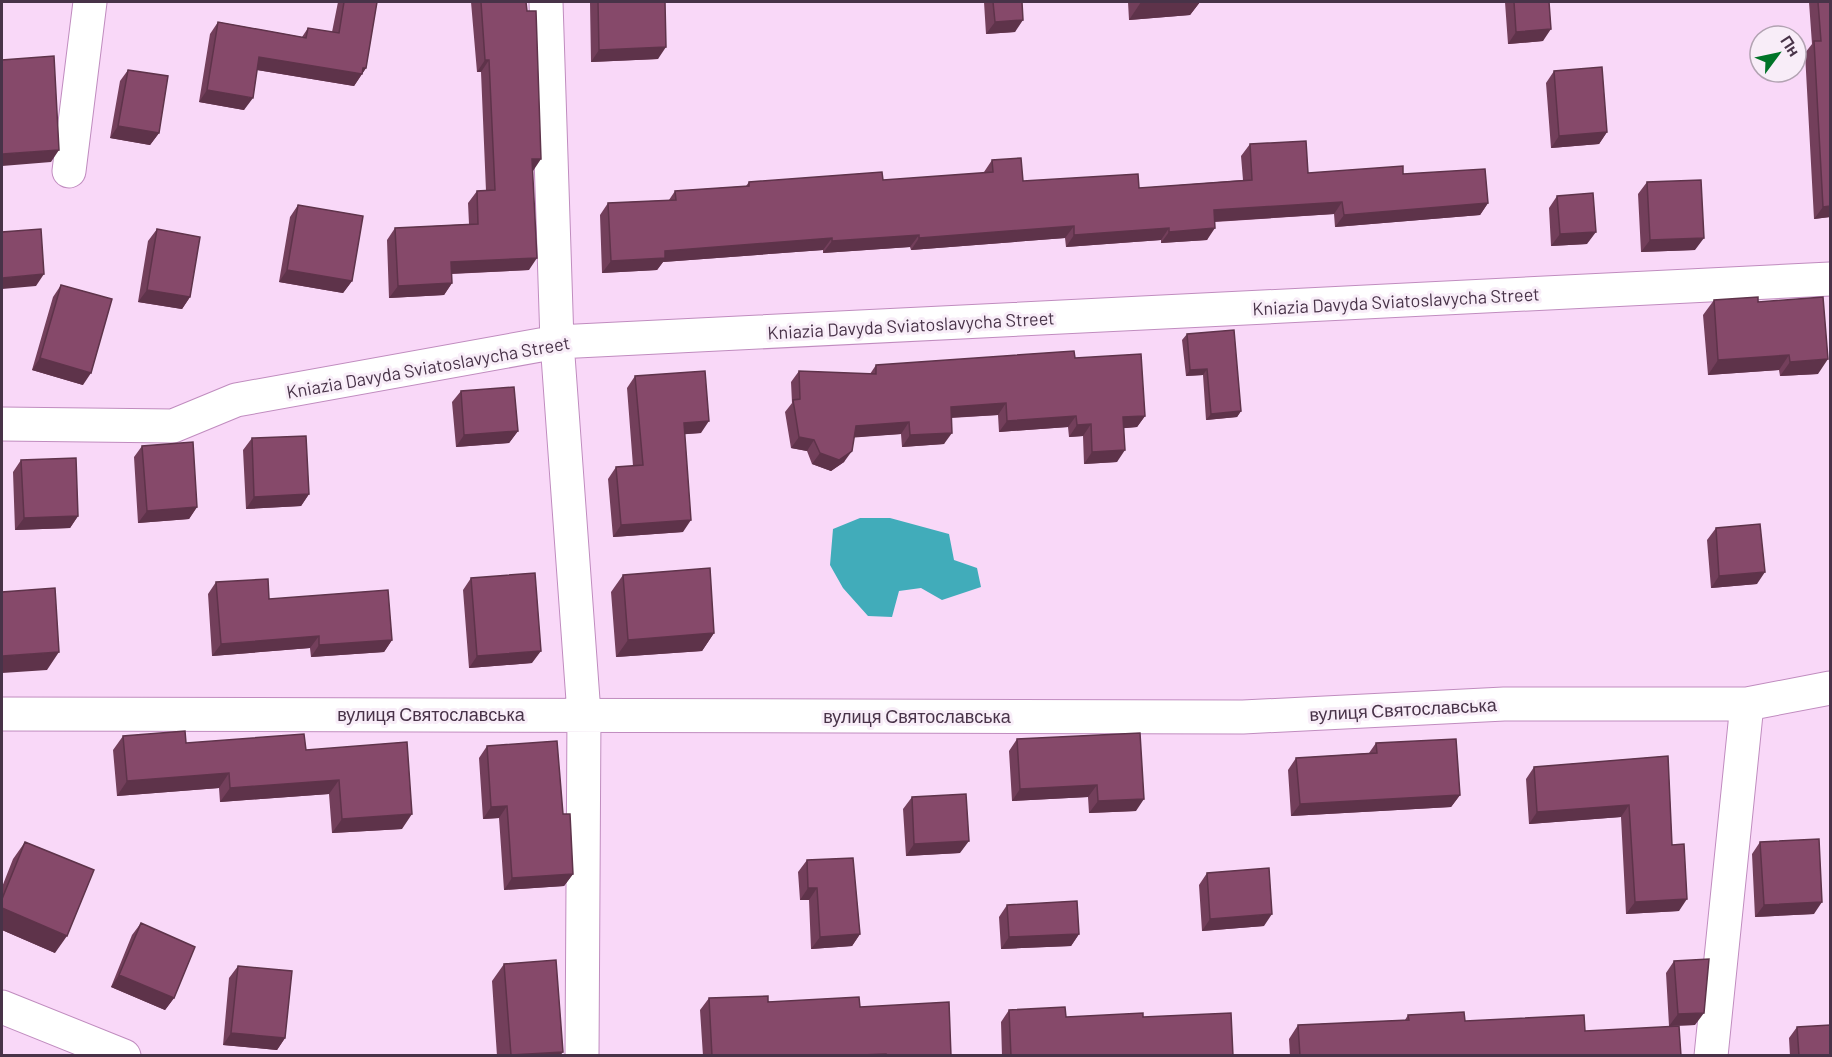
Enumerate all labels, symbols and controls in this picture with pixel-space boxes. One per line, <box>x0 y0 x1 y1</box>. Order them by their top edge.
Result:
north arrow <box>1748 24 1808 84</box>
text: Пн <box>1777 32 1805 60</box>
street label: Kniazia Davyda Sviatoslavycha Street <box>1252 282 1540 320</box>
street label: Kniazia Davyda Sviatoslavycha Street <box>767 306 1055 344</box>
street label: Kniazia Davyda Sviatoslavycha Street <box>285 331 571 403</box>
street label: вулиця Святославська <box>1309 693 1498 725</box>
street label: вулиця Святославська <box>337 703 526 725</box>
street label: вулиця Святославська <box>823 705 1012 727</box>

